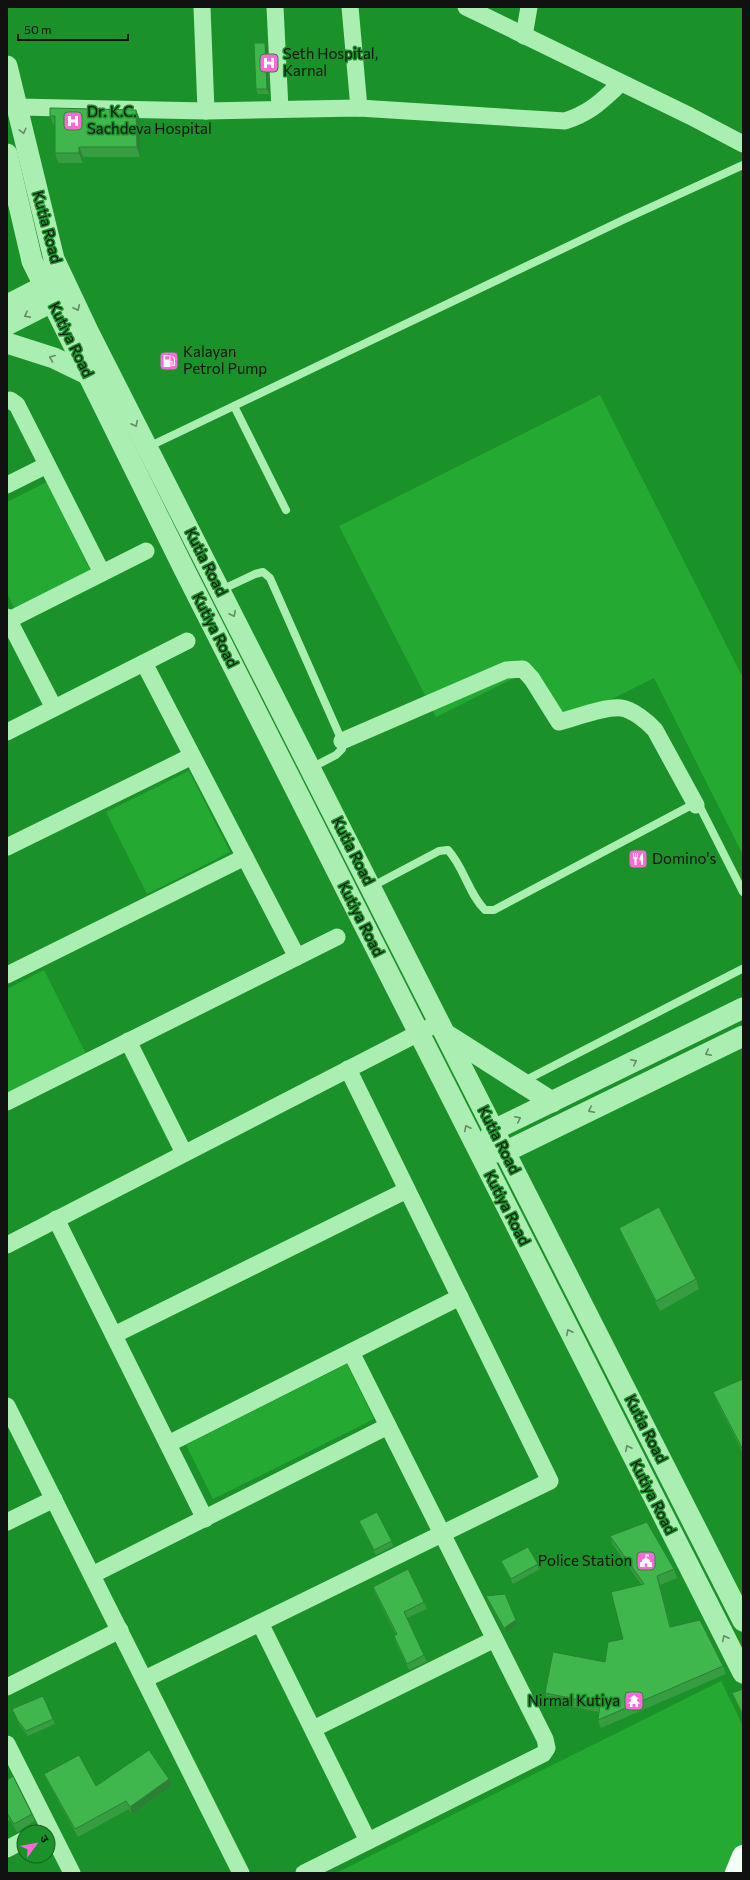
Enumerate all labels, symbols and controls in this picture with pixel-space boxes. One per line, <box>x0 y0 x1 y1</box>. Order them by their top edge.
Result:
scale bar <box>18 16 128 42</box>
text: 50 m <box>24 22 52 36</box>
place label: Seth Hospital, Karnal <box>283 44 378 79</box>
hospital icon: Seth Hospital, Karnal <box>258 52 280 74</box>
place label: Dr. K.C. Sachdeva Hospital <box>87 102 212 137</box>
hospital icon: Dr. K.C. Sachdeva Hospital <box>62 110 84 132</box>
one-way arrow <box>19 127 27 134</box>
street label: Kutia Road <box>30 189 66 265</box>
street label: Kutiya Road <box>46 299 98 380</box>
one-way arrow <box>72 304 80 311</box>
one-way arrow <box>24 310 31 318</box>
place label: Kalayan Petrol Pump <box>183 342 267 377</box>
fuel station icon: Kalayan Petrol Pump <box>158 350 180 372</box>
one-way arrow <box>48 354 55 362</box>
one-way arrow <box>131 420 138 427</box>
street label: Kutia Road <box>182 524 232 599</box>
street label: Kutiya Road <box>189 589 242 670</box>
one-way arrow <box>228 610 236 618</box>
street label: Kutia Road <box>329 813 379 888</box>
restaurant icon: Domino's <box>627 848 649 870</box>
place label: Domino's <box>652 849 717 867</box>
street label: Kutiya Road <box>335 878 388 959</box>
one-way arrow <box>705 1048 712 1056</box>
one-way arrow <box>630 1059 638 1067</box>
street label: Kutia Road <box>475 1102 525 1177</box>
one-way arrow <box>588 1105 596 1113</box>
one-way arrow <box>513 1116 521 1124</box>
one-way arrow <box>464 1125 471 1132</box>
street label: Kutiya Road <box>481 1167 534 1248</box>
one-way arrow <box>566 1328 574 1336</box>
street label: Kutia Road <box>622 1391 672 1466</box>
one-way arrow <box>625 1444 633 1452</box>
street label: Kutiya Road <box>627 1456 680 1537</box>
public building icon: Police Station <box>635 1550 657 1572</box>
place label: Police Station <box>538 1551 632 1569</box>
one-way arrow <box>722 1635 730 1643</box>
temple icon: Nirmal Kutiya <box>623 1690 645 1712</box>
place label: Nirmal Kutiya <box>528 1691 620 1709</box>
north arrow <box>16 1824 56 1864</box>
text: उ <box>38 1832 52 1845</box>

